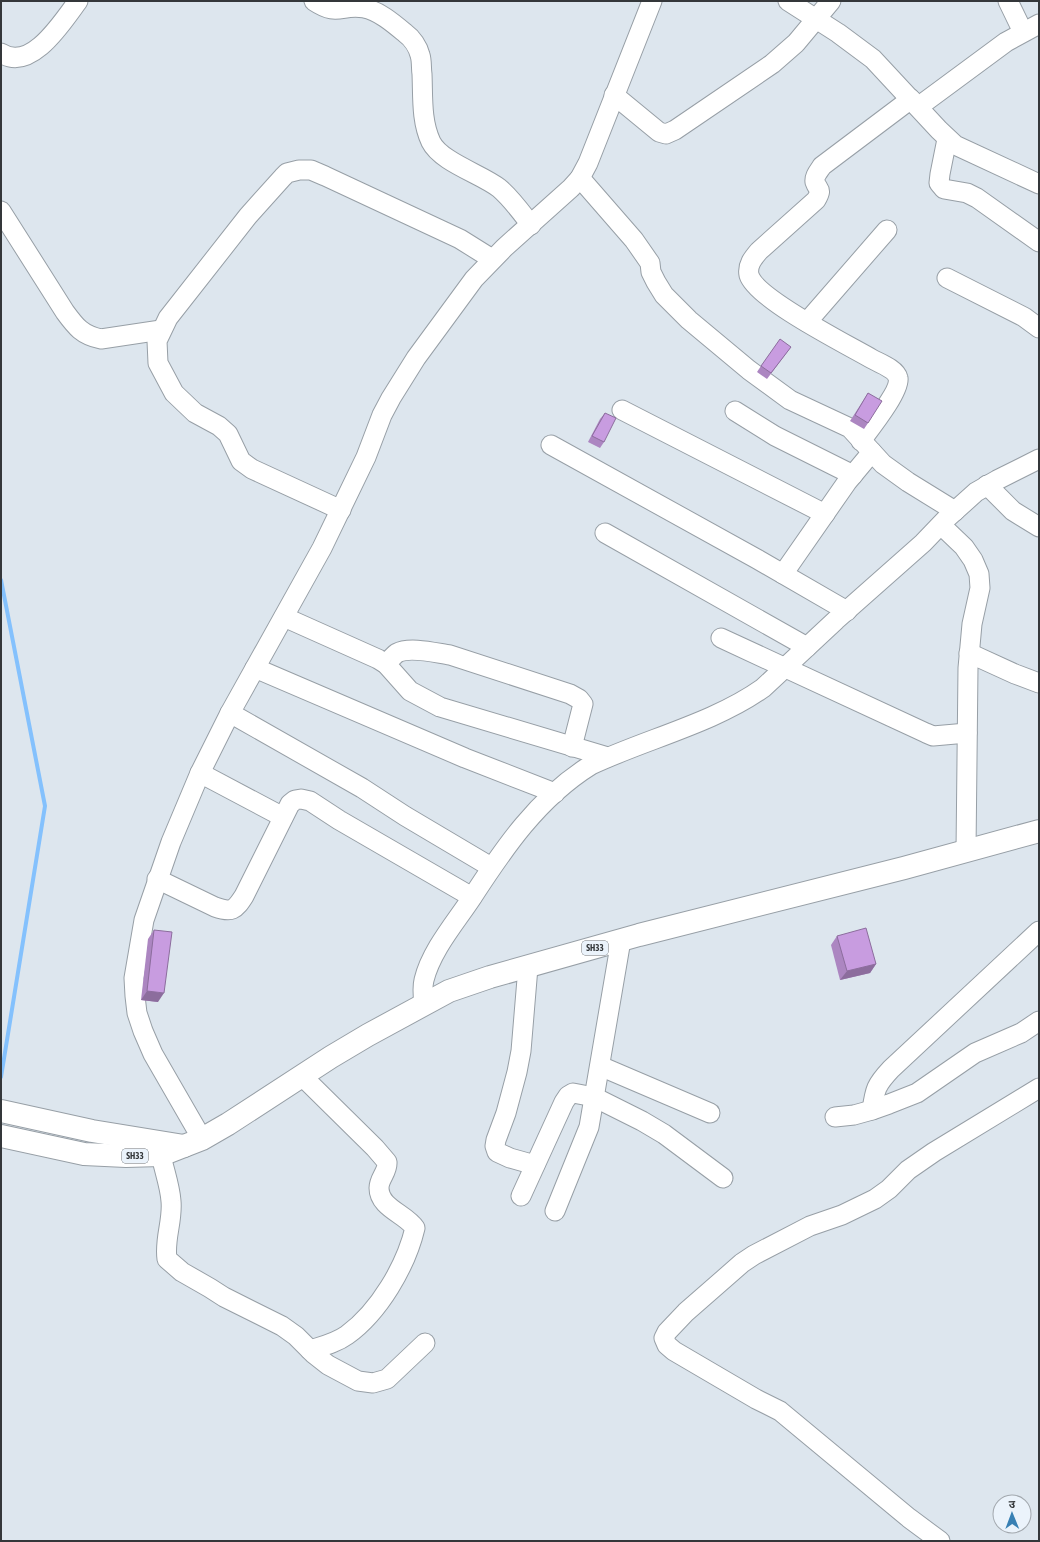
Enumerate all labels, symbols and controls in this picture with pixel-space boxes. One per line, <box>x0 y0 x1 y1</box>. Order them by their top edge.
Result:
road number: SH33 <box>582 941 608 955</box>
road number: SH33 <box>122 1149 148 1163</box>
north arrow <box>992 1494 1032 1534</box>
text: उ <box>1009 1498 1016 1510</box>

